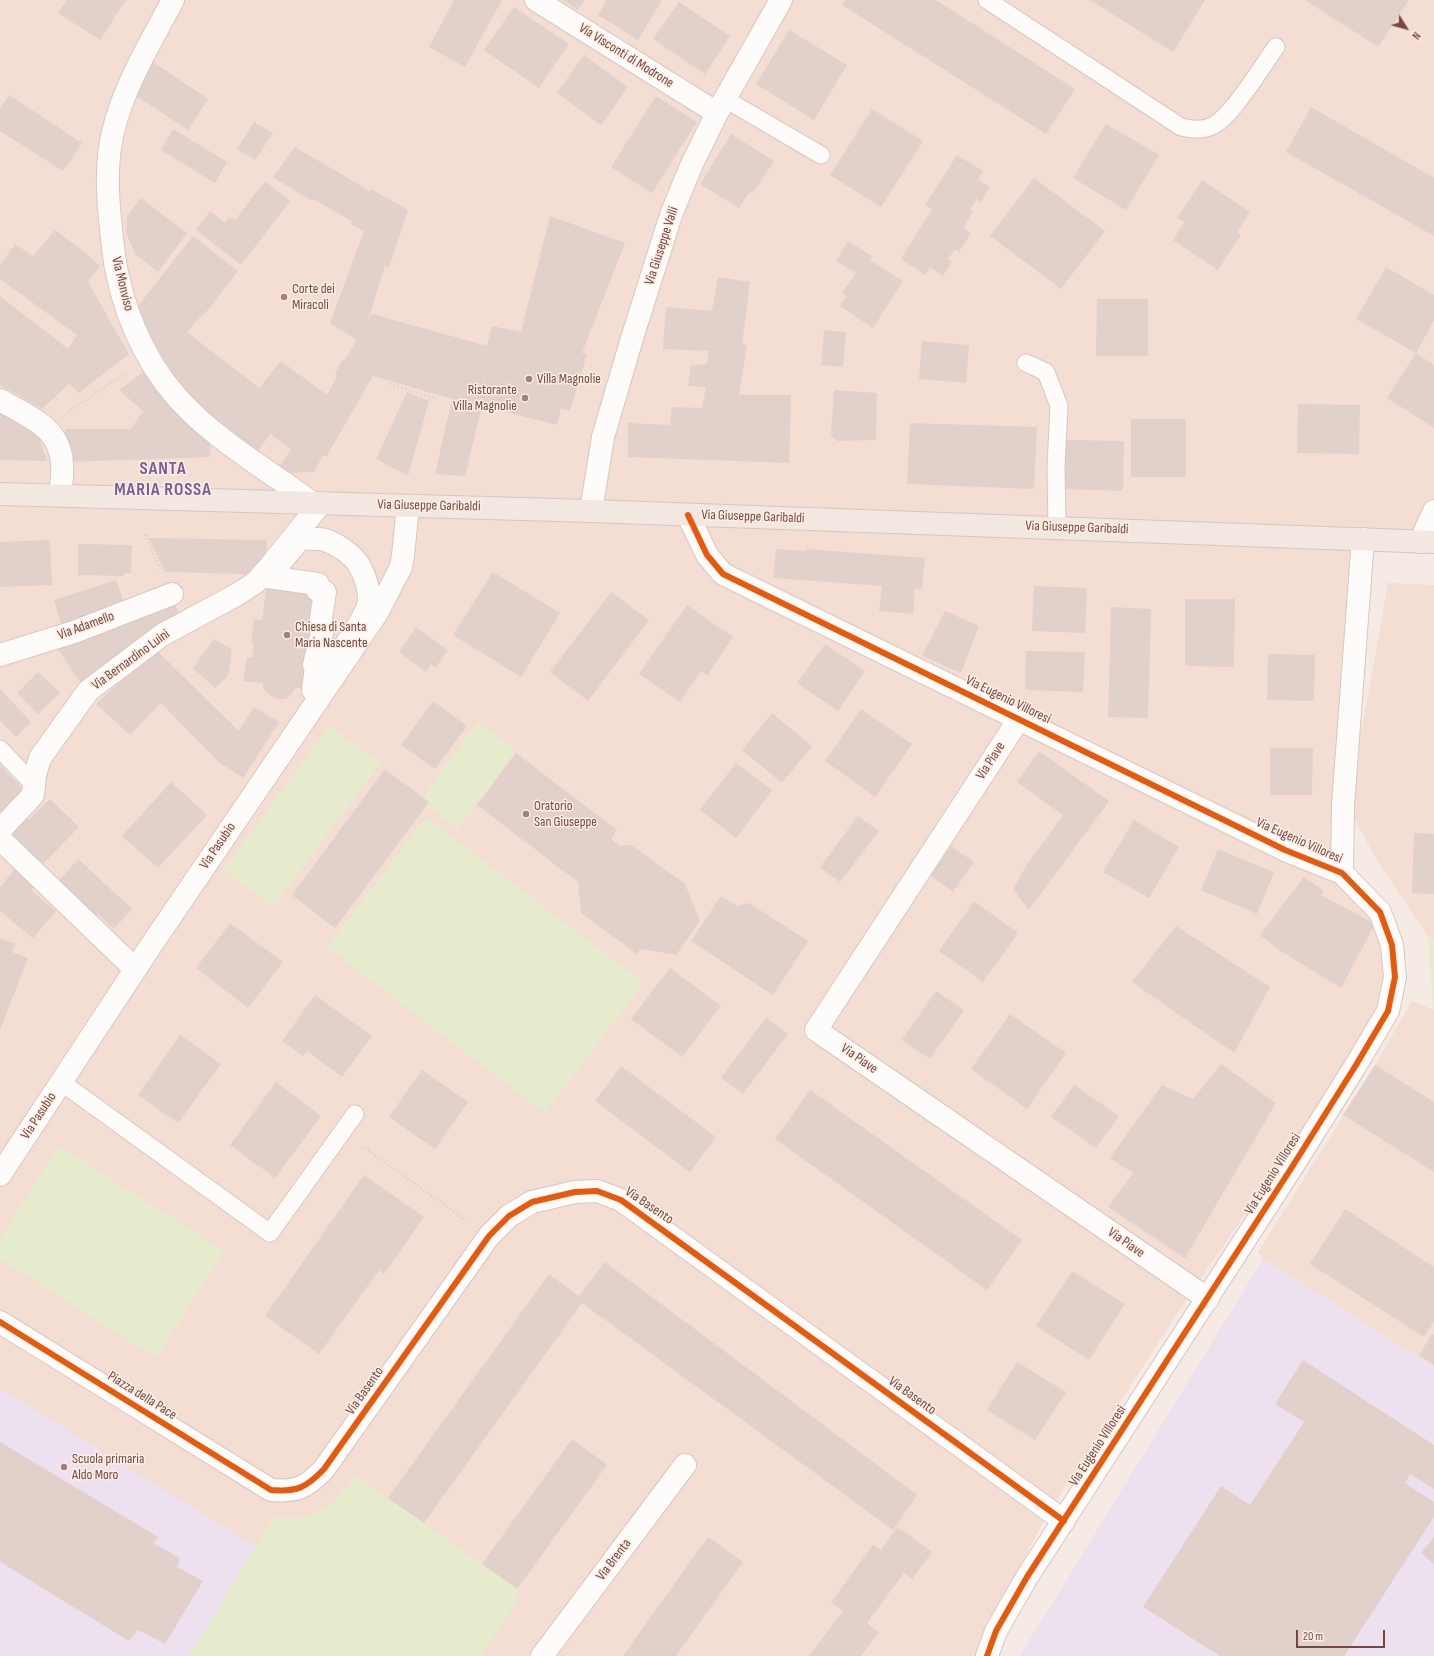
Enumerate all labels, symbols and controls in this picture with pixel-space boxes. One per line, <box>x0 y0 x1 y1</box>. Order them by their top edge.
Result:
north arrow <box>1386 8 1426 48</box>
street label: Via Visconti di Modrone <box>575 20 677 92</box>
text: N <box>1409 29 1423 42</box>
street label: Via Giuseppe Valli <box>641 205 683 287</box>
street label: Via Monviso <box>107 255 137 313</box>
place label: Corte dei Miracoli <box>292 281 335 314</box>
marker: Corte dei Miracoli <box>279 292 289 302</box>
place label: Villa Magnolie <box>537 371 601 387</box>
marker: Villa Magnolie <box>524 374 534 384</box>
place label: Ristorante Villa Magnolie <box>453 382 517 414</box>
marker: Ristorante Villa Magnolie <box>520 393 530 403</box>
district label: SANTA MARIA ROSSA <box>114 458 212 500</box>
street label: Via Giuseppe Garibaldi <box>377 497 481 515</box>
street label: Via Giuseppe Garibaldi <box>701 507 805 527</box>
street label: Via Giuseppe Garibaldi <box>1025 518 1129 538</box>
street label: Via Adamello <box>55 608 117 644</box>
place label: Chiesa di Santa Maria Nascente <box>295 619 368 652</box>
street label: Via Bernardino Luini <box>89 626 173 694</box>
marker: Chiesa di Santa Maria Nascente <box>282 630 292 640</box>
street label: Via Eugenio Villoresi <box>963 672 1053 728</box>
street label: Via Piave <box>973 739 1009 783</box>
place label: Oratorio San Giuseppe <box>534 798 597 830</box>
marker: Oratorio San Giuseppe <box>521 809 531 819</box>
street label: Via Eugenio Villoresi <box>1253 814 1345 868</box>
street label: Via Pasubio <box>196 819 240 873</box>
street label: Via Piave <box>837 1040 881 1078</box>
street label: Via Pasubio <box>18 1089 60 1143</box>
street label: Via Eugenio Villoresi <box>1241 1130 1305 1218</box>
street label: Via Basento <box>622 1184 676 1228</box>
street label: Via Piave <box>1104 1224 1148 1262</box>
street label: Via Basento <box>342 1364 388 1418</box>
street label: Piazza della Pace <box>104 1368 180 1424</box>
street label: Via Basento <box>885 1373 939 1419</box>
street label: Via Eugenio Villoresi <box>1066 1402 1130 1490</box>
place label: Scuola primaria Aldo Moro <box>72 1451 144 1484</box>
marker: Scuola primaria Aldo Moro <box>59 1462 69 1472</box>
street label: Via Brenta <box>593 1536 635 1584</box>
scale bar <box>1298 1622 1387 1648</box>
text: 20 m <box>1303 1629 1323 1644</box>

